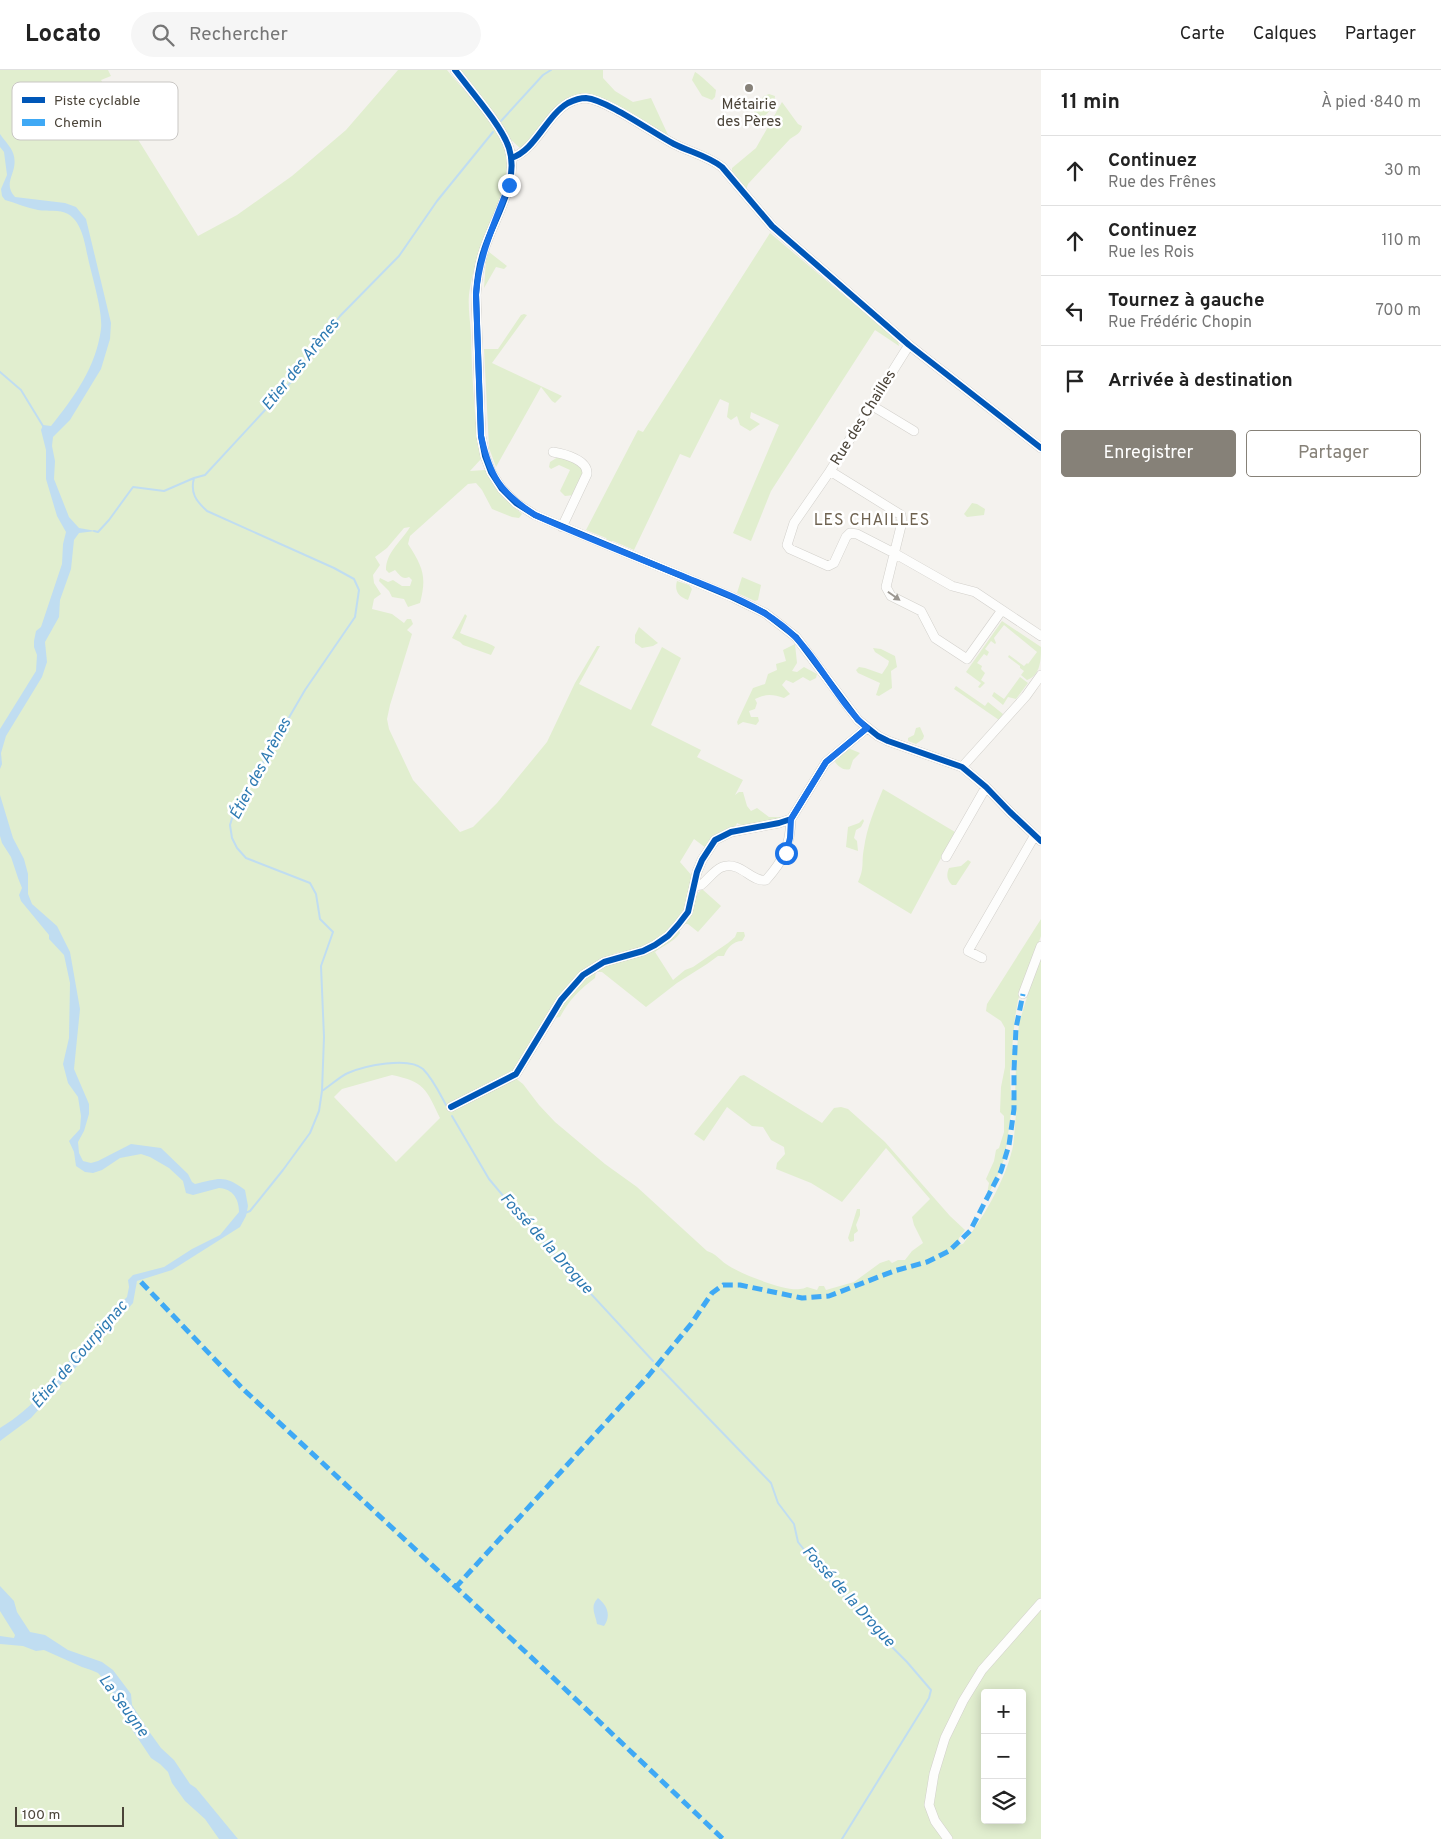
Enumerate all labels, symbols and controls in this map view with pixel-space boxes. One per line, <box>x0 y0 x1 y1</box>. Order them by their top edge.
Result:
search box <box>131 12 481 57</box>
text: Locato <box>25 20 101 50</box>
icon: search <box>149 21 177 49</box>
text: Rechercher <box>189 23 288 47</box>
text: Carte <box>1180 23 1225 46</box>
text: Calques <box>1253 23 1317 46</box>
text: Partager <box>1345 23 1416 46</box>
legend <box>12 82 178 140</box>
marker: Métairie des Pères <box>743 82 755 94</box>
text: 11 min <box>1061 89 1120 116</box>
text: Piste cyclable <box>54 93 140 110</box>
text: À pied · 840 m <box>1321 93 1421 113</box>
place label: Métairie des Pères <box>717 96 781 132</box>
text: Chemin <box>54 115 102 132</box>
text: Continuez <box>1108 149 1197 173</box>
icon: ahead <box>1061 157 1089 185</box>
text: 30 m <box>1384 161 1421 181</box>
text: Rue des Frênes <box>1108 173 1216 193</box>
route end <box>498 174 521 197</box>
text: Continuez <box>1108 219 1197 243</box>
icon: ahead <box>1061 227 1089 255</box>
text: 110 m <box>1381 231 1421 251</box>
text: Rue les Rois <box>1108 243 1194 263</box>
text: Tournez à gauche <box>1108 289 1265 313</box>
icon: left <box>1061 297 1089 325</box>
text: 700 m <box>1375 301 1421 321</box>
text: Rue Frédéric Chopin <box>1108 313 1252 333</box>
water label: Etier des Arènes <box>258 314 345 415</box>
street label: Rue des Chailles <box>827 367 901 469</box>
icon: arrive <box>1061 367 1089 395</box>
text: Arrivée à destination <box>1108 369 1293 393</box>
button: Enregistrer <box>1061 430 1236 477</box>
button: Partager <box>1246 430 1421 477</box>
district label: LES CHAILLES <box>814 511 930 531</box>
one-way arrow <box>887 592 901 601</box>
water label: Étier des Arènes <box>224 713 297 823</box>
route start <box>775 842 798 865</box>
water label: Fossé de la Drogue <box>495 1189 597 1299</box>
water label: Étier de Courpignac <box>26 1295 132 1413</box>
water label: Fossé de la Drogue <box>797 1542 899 1652</box>
water label: La Seugne <box>94 1671 153 1742</box>
map controls <box>981 1689 1026 1824</box>
button: + <box>981 1689 1026 1734</box>
button: − <box>981 1734 1026 1779</box>
button: layers <box>981 1779 1026 1824</box>
scale bar <box>15 1804 124 1827</box>
text: 100 m <box>22 1807 60 1824</box>

